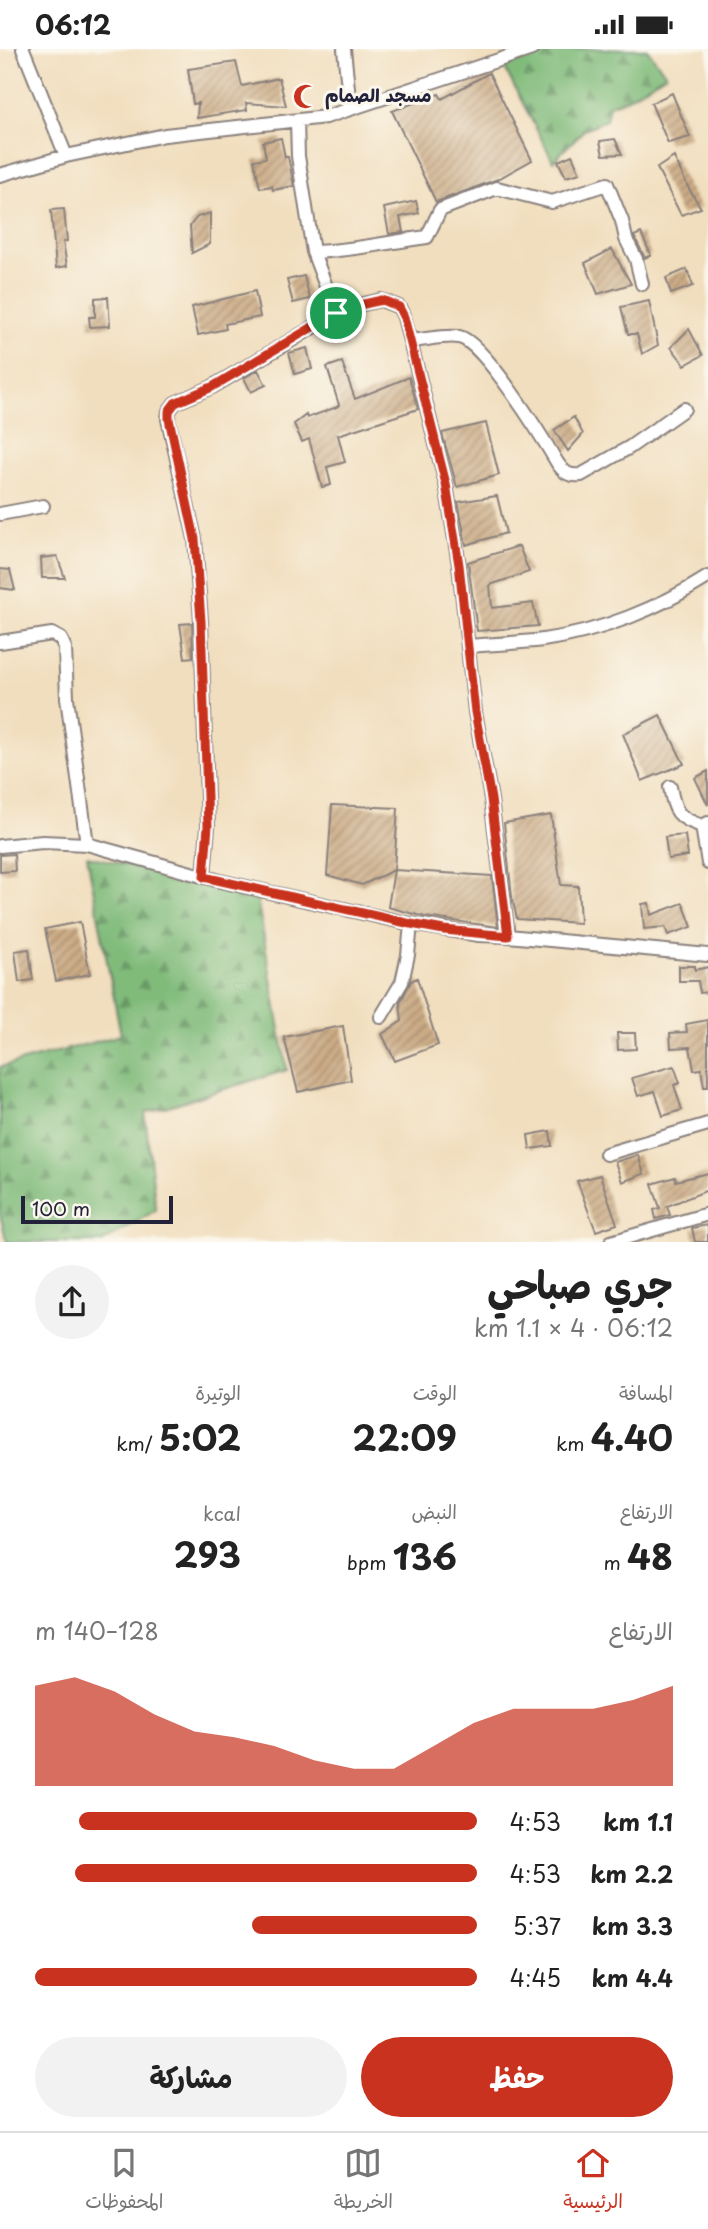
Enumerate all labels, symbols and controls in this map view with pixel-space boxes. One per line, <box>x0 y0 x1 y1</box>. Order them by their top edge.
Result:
text: 06:12 <box>35 5 111 44</box>
place label: مسجد الصمام <box>325 81 432 110</box>
mosque icon: مسجد الصمام <box>291 82 319 110</box>
pin <box>306 283 366 343</box>
icon: arrive <box>317 294 355 332</box>
scale bar <box>21 1193 173 1225</box>
text: 100 m <box>32 1194 90 1222</box>
text: جري صباحي <box>487 1255 673 1312</box>
button: share <box>35 1265 109 1339</box>
text: 06:12 · 4 × 1.1 km <box>474 1310 673 1345</box>
text: الوتيرة <box>195 1378 241 1406</box>
text: الوقت <box>413 1378 457 1406</box>
text: المسافة <box>619 1378 673 1406</box>
text: 5:02 <box>159 1410 241 1463</box>
text: 22:09 <box>352 1410 457 1463</box>
text: 4.40 <box>591 1410 673 1463</box>
text: /km <box>116 1429 159 1457</box>
text: km <box>556 1429 591 1457</box>
text: النبض <box>412 1497 457 1525</box>
text: الارتفاع <box>620 1497 673 1525</box>
text: kcal <box>203 1499 241 1527</box>
text: 293 <box>173 1527 241 1580</box>
text: 136 <box>393 1529 457 1582</box>
text: 48 <box>627 1529 673 1582</box>
text: bpm <box>347 1548 393 1576</box>
text: m <box>604 1548 627 1576</box>
text: 128–140 m <box>35 1613 159 1648</box>
text: الارتفاع <box>609 1613 673 1648</box>
text: 4:53 <box>510 1804 561 1839</box>
text: 1.1 km <box>603 1804 673 1839</box>
text: 4:53 <box>510 1856 561 1891</box>
text: 2.2 km <box>590 1856 673 1891</box>
text: 5:37 <box>513 1908 561 1943</box>
text: 3.3 km <box>592 1908 673 1943</box>
text: 4:45 <box>510 1960 561 1995</box>
text: 4.4 km <box>592 1960 673 1995</box>
button: مشاركة <box>35 2037 347 2117</box>
button: حفظ <box>361 2037 673 2117</box>
tab: المحفوظات <box>85 2144 163 2218</box>
tab: الخريطة <box>334 2144 393 2218</box>
tab: الرئيسية <box>563 2144 623 2218</box>

